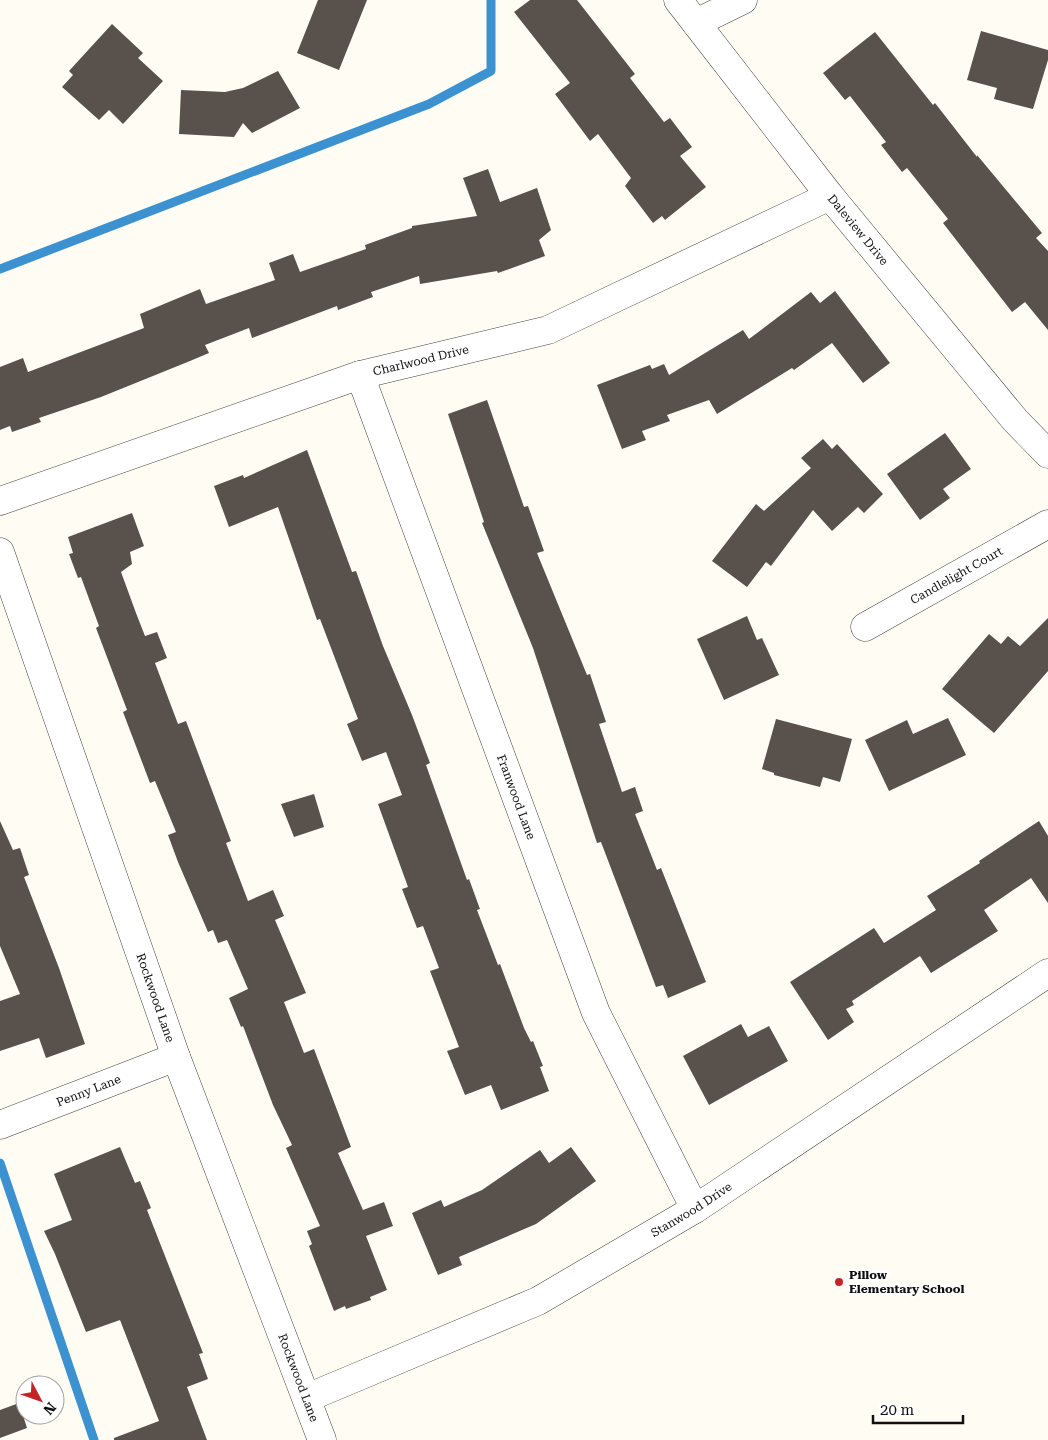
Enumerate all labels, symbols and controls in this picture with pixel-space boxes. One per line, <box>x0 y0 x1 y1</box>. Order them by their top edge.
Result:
street label: Daleview Drive <box>825 192 892 268</box>
street label: Charlwood Drive <box>372 342 471 379</box>
street label: Candlelight Court <box>908 544 1006 607</box>
street label: Franwood Lane <box>494 753 538 842</box>
street label: Rockwood Lane <box>133 951 177 1044</box>
street label: Penny Lane <box>54 1072 123 1110</box>
street label: Stanwood Drive <box>649 1179 735 1240</box>
place label: Pillow Elementary School <box>849 1268 964 1296</box>
marker: Pillow Elementary School <box>833 1276 845 1288</box>
street label: Rockwood Lane <box>275 1332 322 1424</box>
north arrow <box>15 1375 65 1425</box>
scale bar <box>873 1392 963 1424</box>
text: N <box>40 1399 59 1418</box>
text: 20 m <box>880 1401 915 1419</box>

